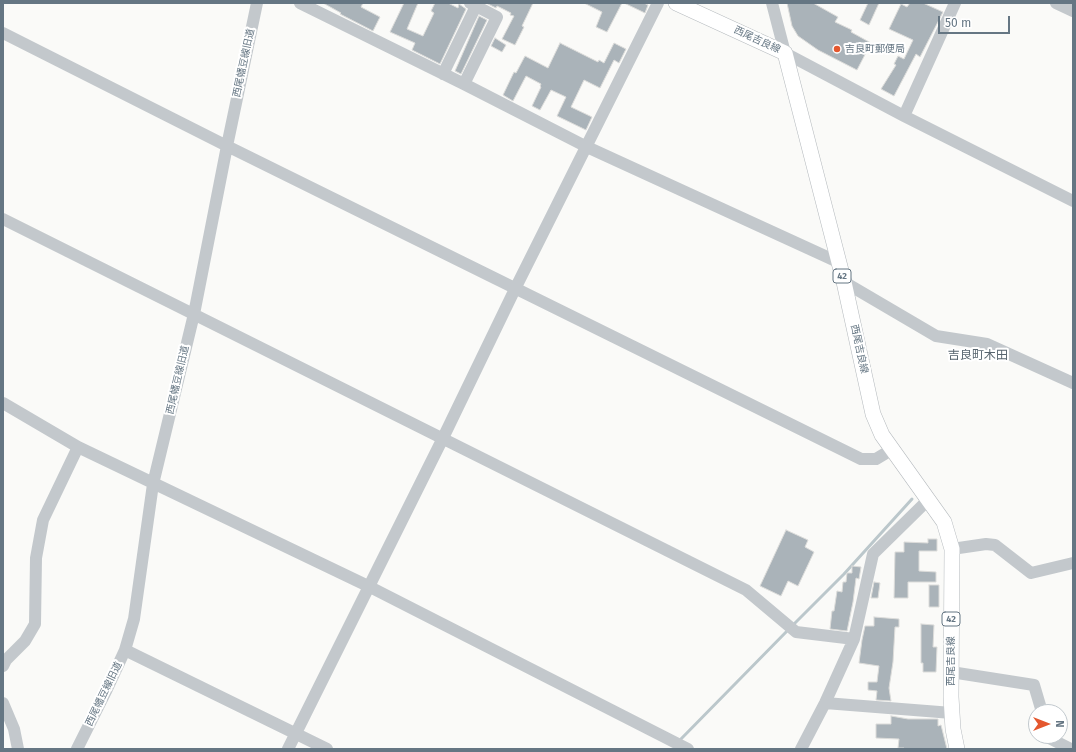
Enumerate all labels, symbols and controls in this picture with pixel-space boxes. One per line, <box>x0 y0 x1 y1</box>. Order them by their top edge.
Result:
scale bar <box>940 8 1012 34</box>
text: 50 m <box>945 16 971 30</box>
street label: 西尾吉良線 <box>732 24 782 56</box>
street label: 西尾幡豆線旧道 <box>231 28 257 98</box>
place label: 吉良町郵便局 <box>845 43 905 55</box>
marker: 吉良町郵便局 <box>832 44 842 54</box>
road number: 42 <box>833 269 851 283</box>
street label: 西尾吉良線 <box>848 323 870 375</box>
street label: 西尾幡豆線旧道 <box>164 345 192 415</box>
district label: 吉良町木田 <box>948 349 1008 363</box>
road number: 42 <box>942 612 960 626</box>
street label: 西尾吉良線 <box>945 636 957 686</box>
street label: 西尾幡豆線旧道 <box>83 660 125 728</box>
north arrow <box>1028 704 1068 744</box>
text: N <box>1053 720 1066 728</box>

